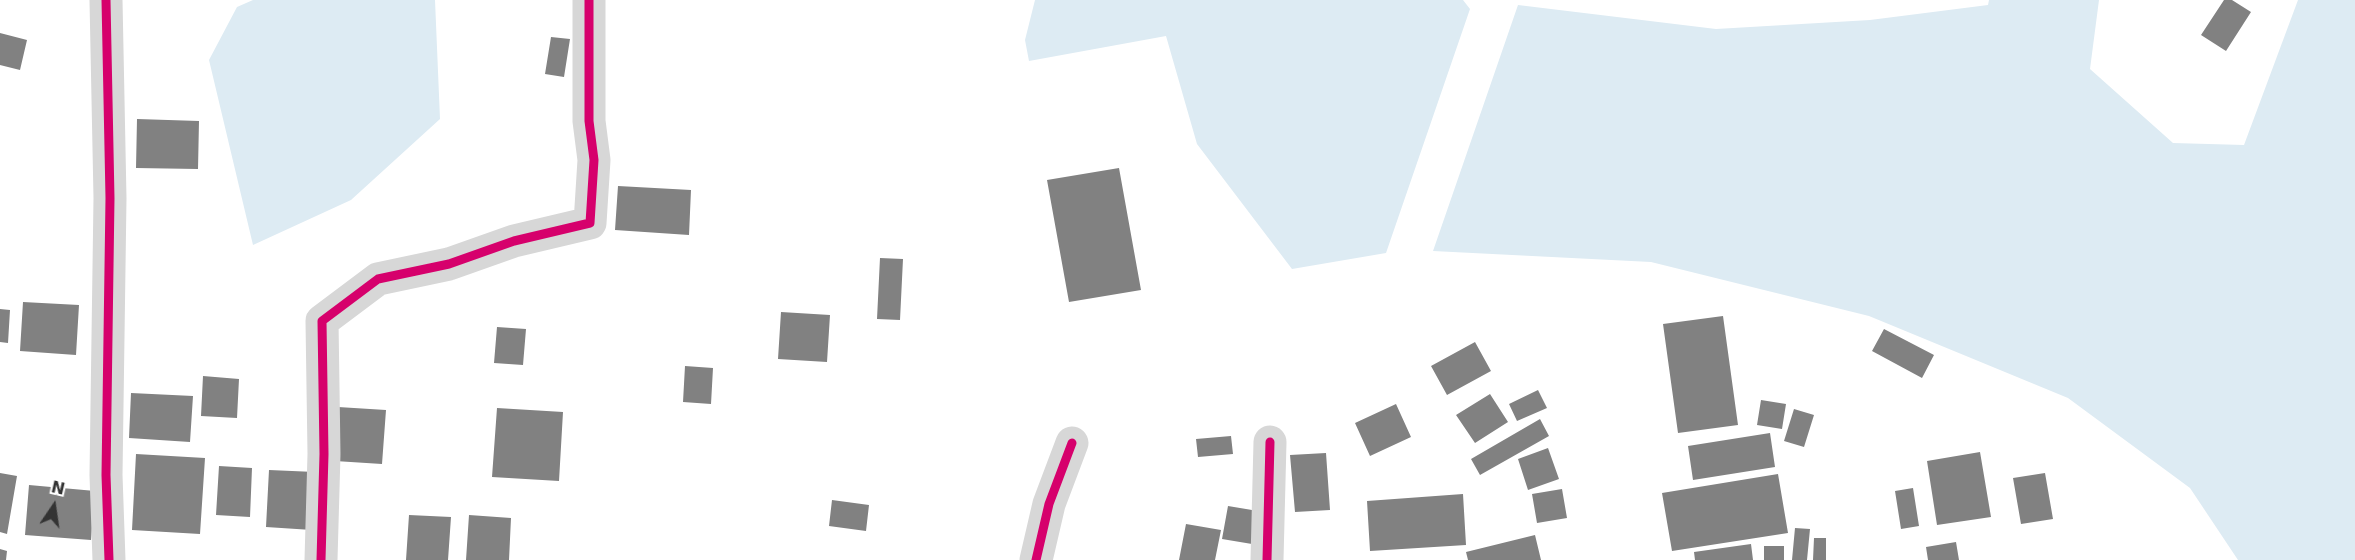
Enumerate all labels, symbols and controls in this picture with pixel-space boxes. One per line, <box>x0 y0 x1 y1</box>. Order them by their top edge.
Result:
north arrow <box>24 476 84 536</box>
text: N <box>49 477 67 499</box>

